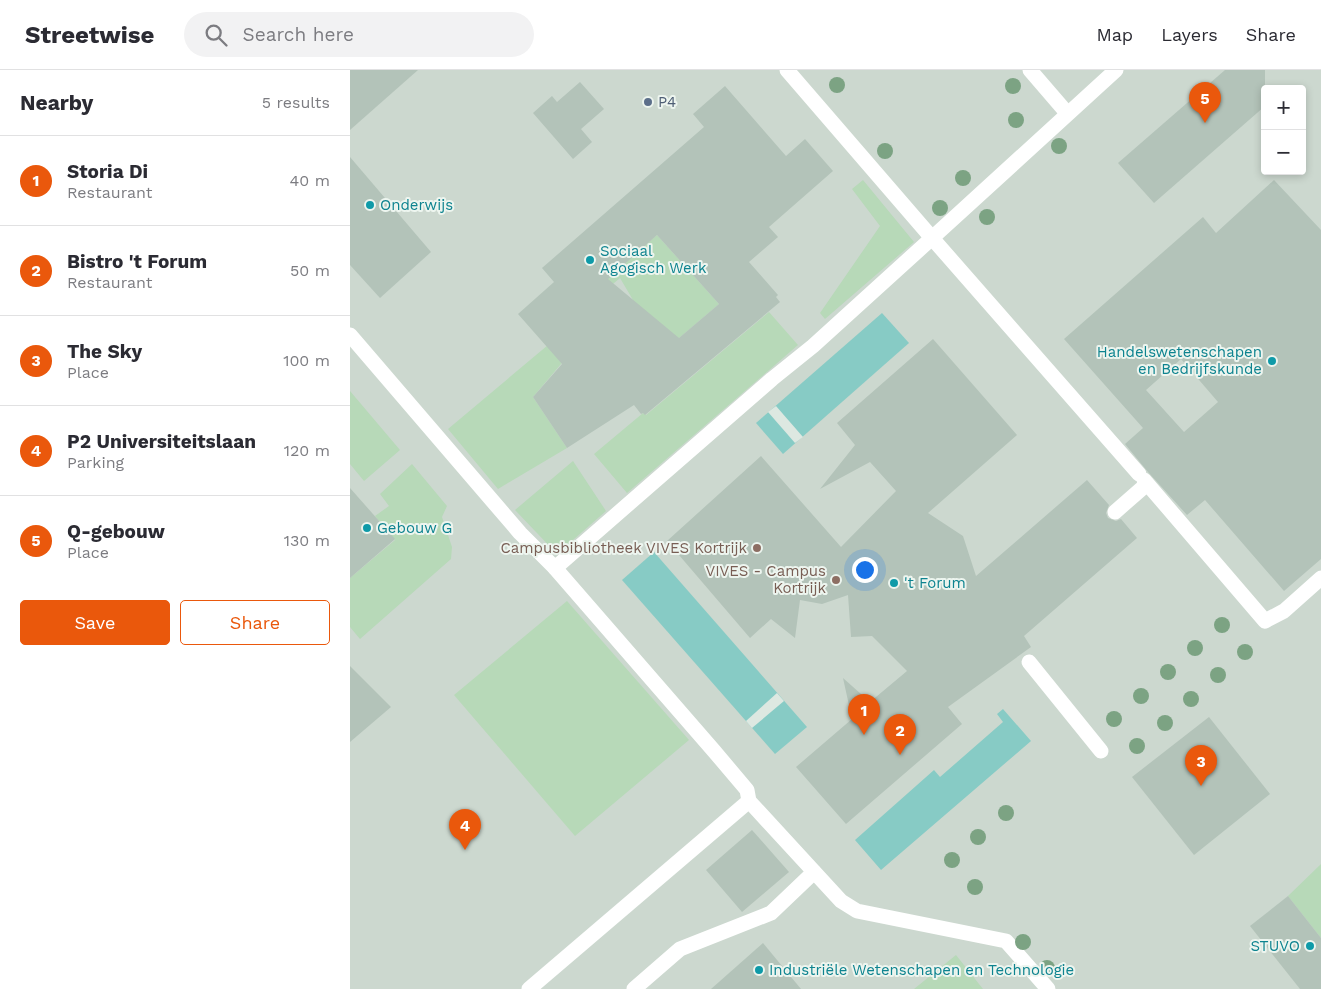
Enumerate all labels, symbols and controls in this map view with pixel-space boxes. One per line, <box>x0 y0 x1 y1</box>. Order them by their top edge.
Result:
search box <box>184 12 534 57</box>
text: Streetwise <box>25 21 154 49</box>
icon: search <box>202 21 230 49</box>
text: Search here <box>242 23 354 46</box>
text: Map <box>1096 24 1133 45</box>
text: Layers <box>1161 24 1218 45</box>
text: Share <box>1246 24 1296 45</box>
pin: 5 <box>1189 82 1221 123</box>
map controls <box>1261 85 1306 175</box>
button: + <box>1261 85 1306 130</box>
text: Nearby <box>20 90 93 115</box>
text: 5 results <box>262 93 330 112</box>
place label: P4 <box>658 93 676 111</box>
marker: P4 <box>642 96 654 108</box>
button: − <box>1261 130 1306 175</box>
text: Storia Di <box>67 160 148 183</box>
text: 1 <box>33 171 39 190</box>
text: 40 m <box>290 171 330 190</box>
text: Restaurant <box>67 183 153 202</box>
place label: Onderwijs <box>380 196 453 214</box>
marker: Onderwijs <box>364 199 376 211</box>
place label: Sociaal Agogisch Werk <box>600 242 707 277</box>
text: Bistro 't Forum <box>67 250 207 273</box>
marker: Sociaal Agogisch Werk <box>584 254 596 266</box>
text: 2 <box>31 261 41 280</box>
text: 50 m <box>290 261 330 280</box>
text: Restaurant <box>67 273 153 292</box>
text: The Sky <box>67 340 142 363</box>
place label: Handelswetenschapen en Bedrijfskunde <box>1097 343 1262 378</box>
text: 3 <box>31 351 41 370</box>
text: 100 m <box>283 351 330 370</box>
marker: Handelswetenschapen en Bedrijfskunde <box>1266 355 1278 367</box>
text: Place <box>67 363 109 382</box>
text: P2 Universiteitslaan <box>67 430 256 453</box>
text: 4 <box>31 441 41 460</box>
text: 120 m <box>284 441 330 460</box>
text: Parking <box>67 453 124 472</box>
place label: Gebouw G <box>377 519 452 537</box>
text: Q-gebouw <box>67 520 165 543</box>
marker: Gebouw G <box>361 522 373 534</box>
text: 5 <box>31 531 41 550</box>
text: 130 m <box>284 531 330 550</box>
place label: Campusbibliotheek VIVES Kortrijk <box>501 539 747 557</box>
marker: Campusbibliotheek VIVES Kortrijk <box>751 542 763 554</box>
text: Place <box>67 543 109 562</box>
your location <box>852 557 878 583</box>
place label: VIVES - Campus Kortrijk <box>705 562 826 597</box>
marker: VIVES - Campus Kortrijk <box>830 574 842 586</box>
place label: 't Forum <box>904 574 966 592</box>
marker: 't Forum <box>888 577 900 589</box>
button: Save <box>20 600 170 645</box>
button: Share <box>180 600 330 645</box>
pin: 1 <box>848 694 880 735</box>
pin: 2 <box>884 714 916 755</box>
pin: 3 <box>1185 745 1217 786</box>
pin: 4 <box>449 809 481 850</box>
place label: STUVO <box>1250 937 1300 955</box>
marker: STUVO <box>1304 940 1316 952</box>
place label: Industriële Wetenschapen en Technologie <box>769 961 1074 979</box>
marker: Industriële Wetenschapen en Technologie <box>753 964 765 976</box>

